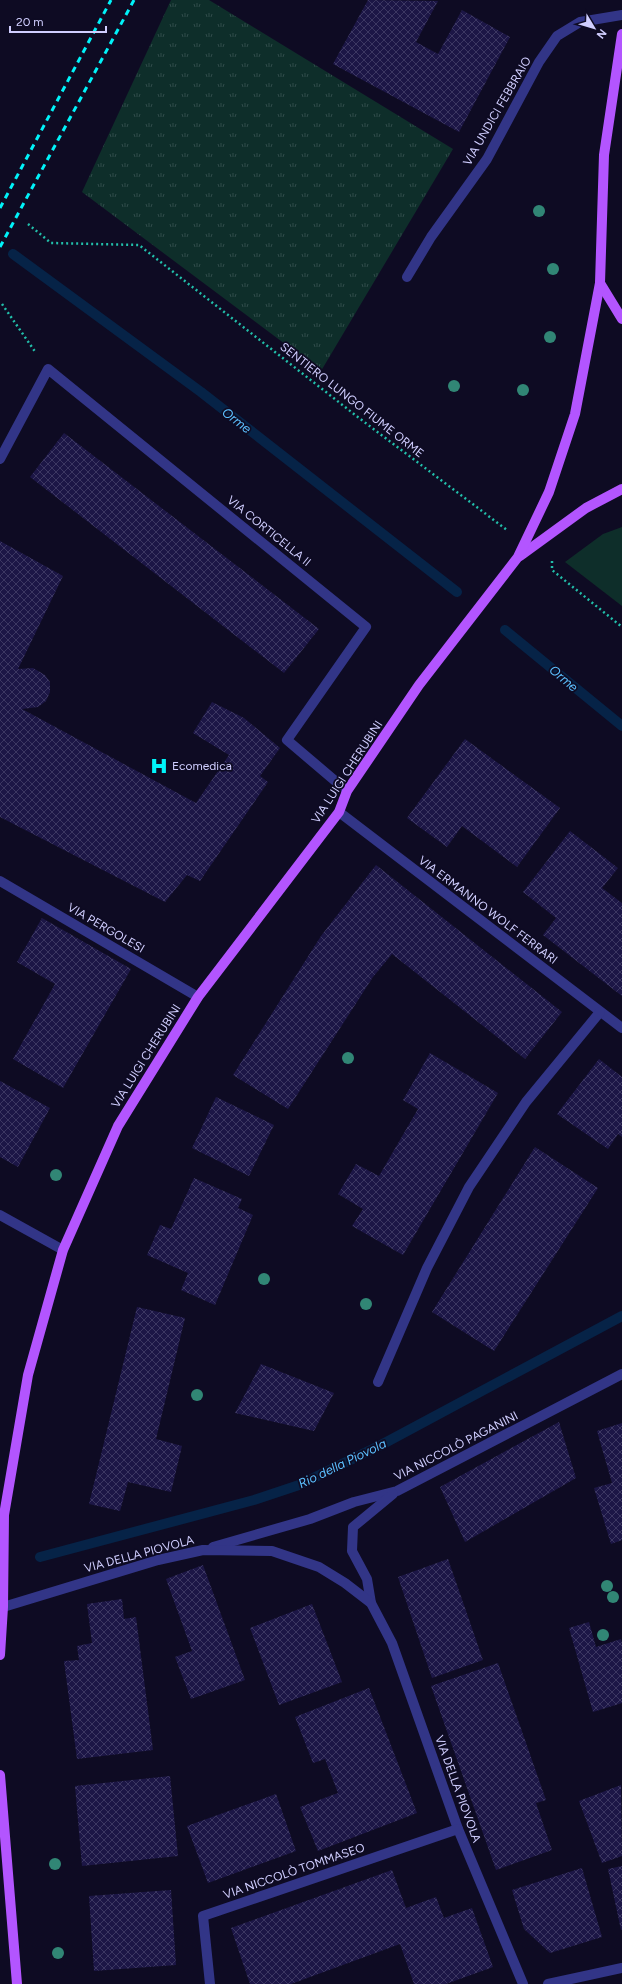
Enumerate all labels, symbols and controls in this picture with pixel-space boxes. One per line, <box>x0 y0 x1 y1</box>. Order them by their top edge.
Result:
scale bar <box>10 8 106 34</box>
north arrow <box>574 8 614 48</box>
text: 20 m <box>16 15 44 29</box>
text: N <box>594 26 609 41</box>
street label: VIA UNDICI FEBBRAIO <box>460 54 534 168</box>
street label: SENTIERO LUNGO FIUME ORME <box>277 340 427 460</box>
water label: Orme <box>219 404 254 436</box>
street label: VIA CORTICELLA II <box>224 493 314 569</box>
water label: Orme <box>546 662 581 695</box>
street label: VIA LUIGI CHERUBINI <box>309 718 385 826</box>
hospital icon: Ecomedica <box>149 756 169 776</box>
place label: Ecomedica <box>172 759 232 773</box>
street label: VIA ERMANNO WOLF FERRARI <box>416 853 560 967</box>
street label: VIA PERGOLESI <box>65 900 147 956</box>
street label: VIA LUIGI CHERUBINI <box>108 1002 184 1110</box>
street label: VIA NICCOLÒ PAGANINI <box>392 1409 520 1483</box>
water label: Rio della Piovola <box>296 1436 389 1491</box>
street label: VIA DELLA PIOVOLA <box>83 1533 195 1575</box>
street label: VIA DELLA PIOVOLA <box>432 1734 484 1844</box>
street label: VIA NICCOLÒ TOMMASEO <box>222 1840 366 1902</box>

